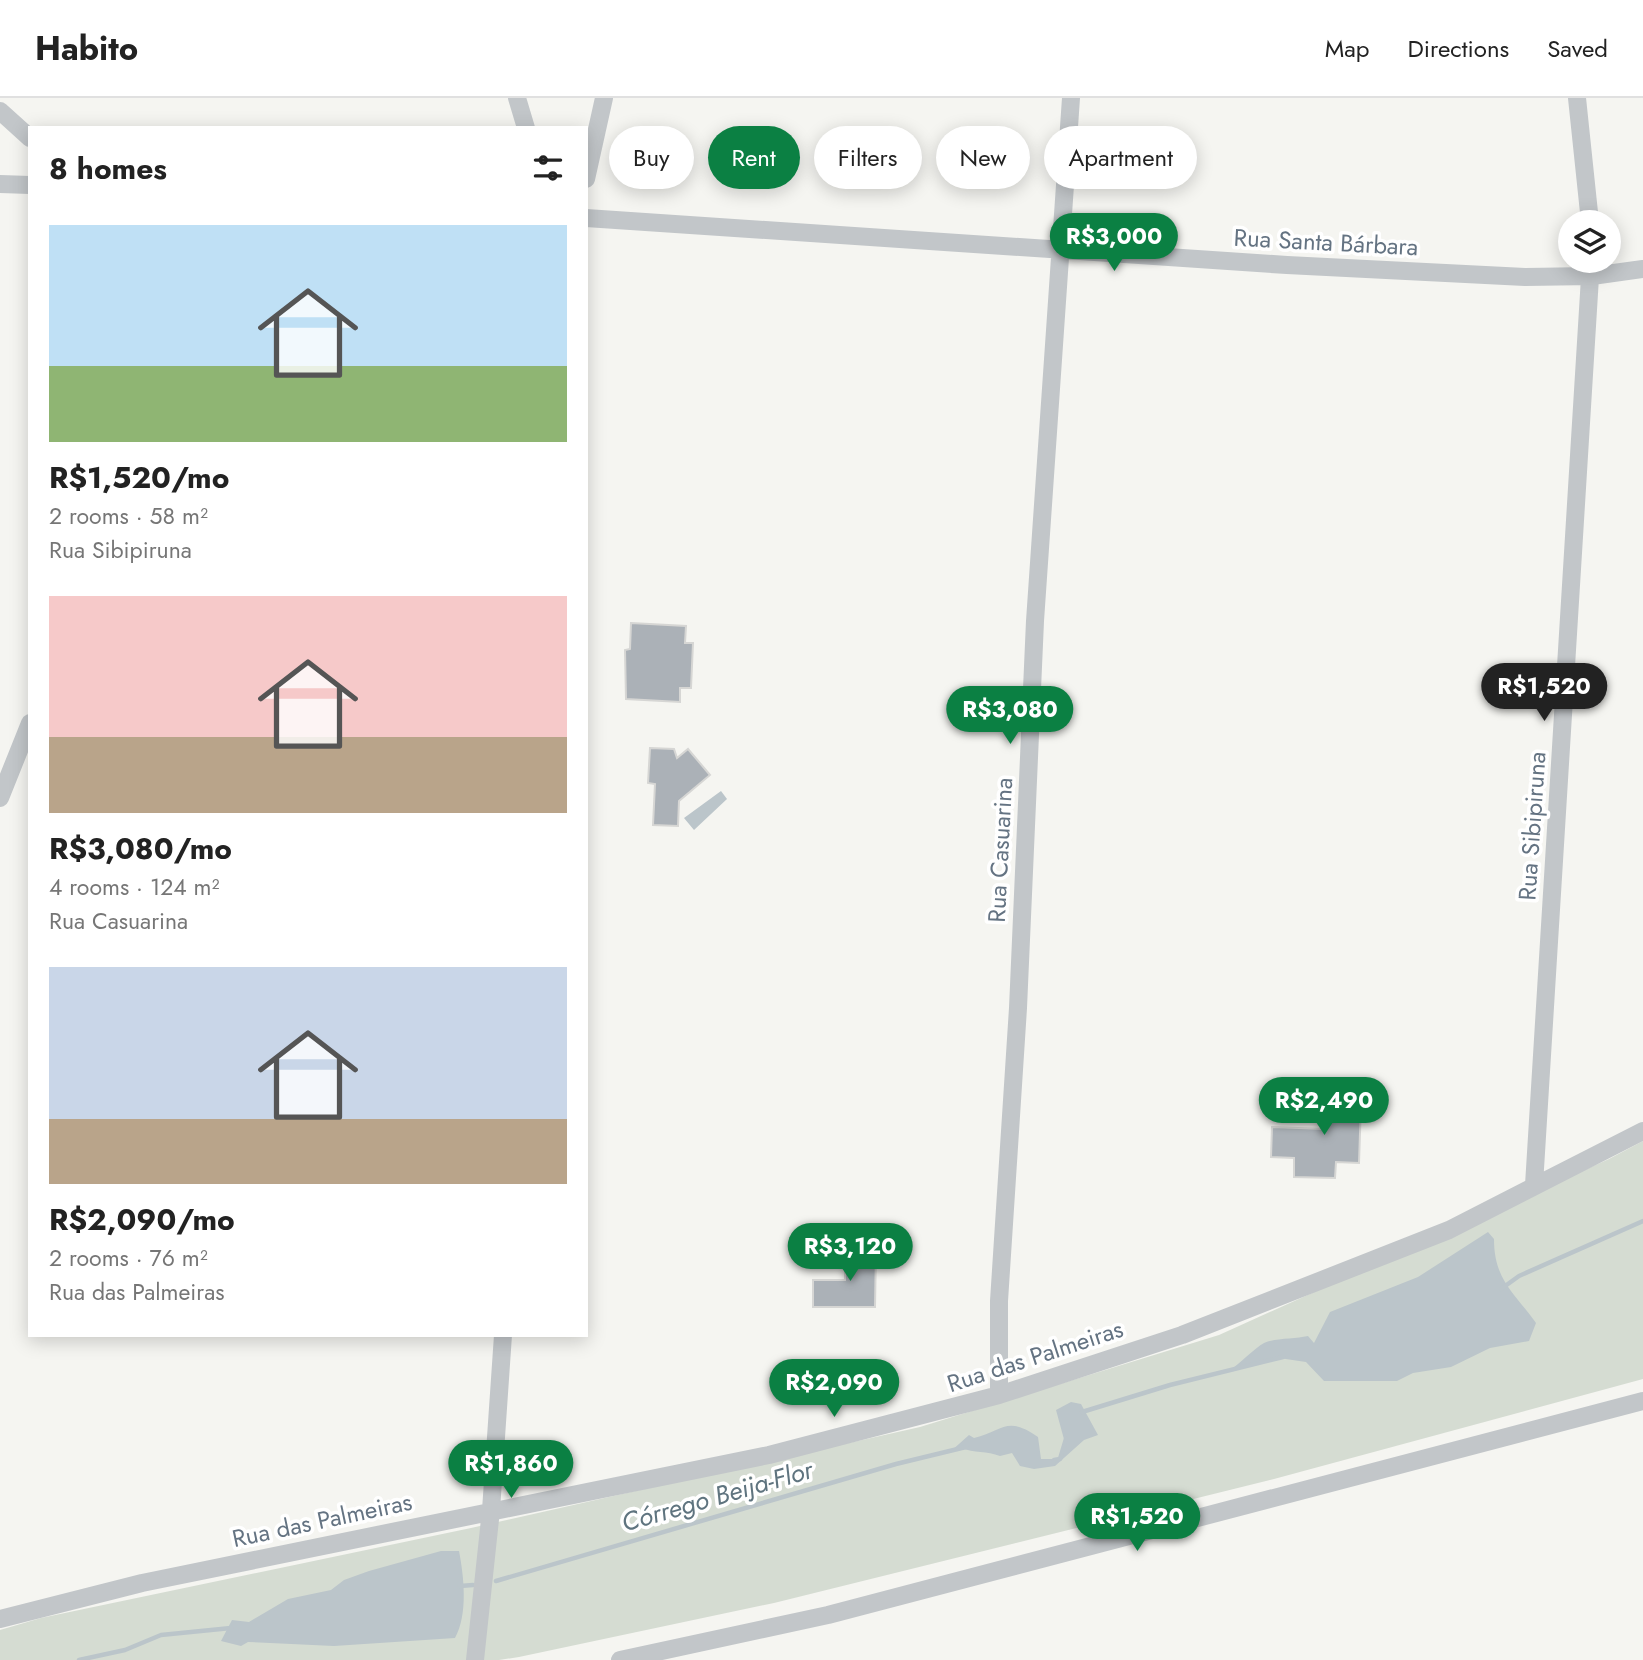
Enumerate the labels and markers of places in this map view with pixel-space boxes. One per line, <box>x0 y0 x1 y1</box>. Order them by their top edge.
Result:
pin: R$3,000 <box>1049 214 1179 273</box>
pin: R$1,520 <box>1479 664 1609 723</box>
pin: R$3,080 <box>945 686 1075 746</box>
pin: R$2,490 <box>1259 1077 1389 1137</box>
pin: R$3,120 <box>785 1224 915 1283</box>
pin: R$2,090 <box>769 1360 899 1419</box>
pin: R$1,860 <box>446 1440 576 1500</box>
pin: R$1,520 <box>1072 1494 1202 1553</box>

